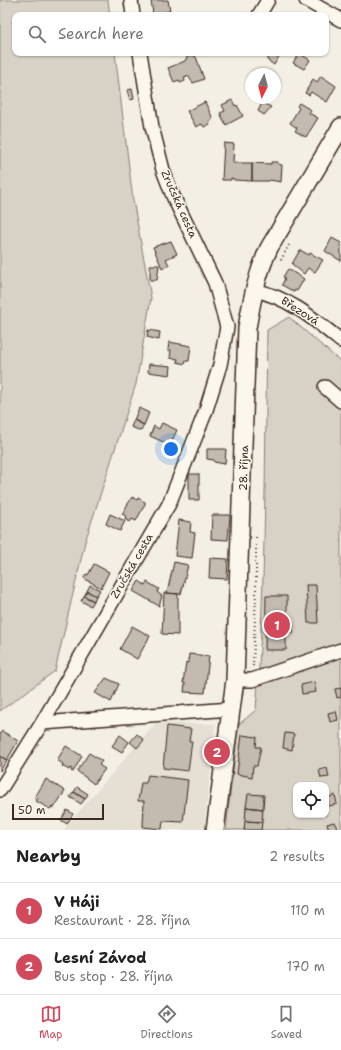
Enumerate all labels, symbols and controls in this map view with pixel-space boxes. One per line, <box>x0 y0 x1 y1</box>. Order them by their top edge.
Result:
search box <box>12 12 329 56</box>
icon: search <box>26 23 48 45</box>
text: Search here <box>58 24 144 44</box>
north arrow <box>245 68 281 104</box>
street label: Zručská cesta <box>157 168 201 240</box>
street label: Březová <box>278 293 322 329</box>
your location <box>161 439 181 459</box>
street label: 28. října <box>236 445 252 491</box>
street label: Zručská cesta <box>107 531 157 601</box>
pin: 1 <box>264 610 290 640</box>
pin: 2 <box>204 737 230 767</box>
map controls <box>293 782 329 818</box>
button: locate <box>293 782 329 818</box>
scale bar <box>12 802 104 821</box>
text: 50 m <box>18 803 46 818</box>
text: Nearby <box>16 845 81 867</box>
text: 2 results <box>269 848 325 865</box>
text: V Háji <box>54 892 100 912</box>
text: 1 <box>26 902 32 919</box>
text: 110 m <box>290 902 325 919</box>
text: Restaurant · 28. října <box>54 912 190 929</box>
text: Lesní Závod <box>54 948 147 968</box>
text: 2 <box>24 958 34 975</box>
text: 170 m <box>287 958 325 975</box>
text: Bus stop · 28. října <box>54 968 173 985</box>
tab: Map <box>39 1003 63 1042</box>
tab: Directions <box>140 1003 193 1042</box>
tab: Saved <box>271 1003 302 1042</box>

